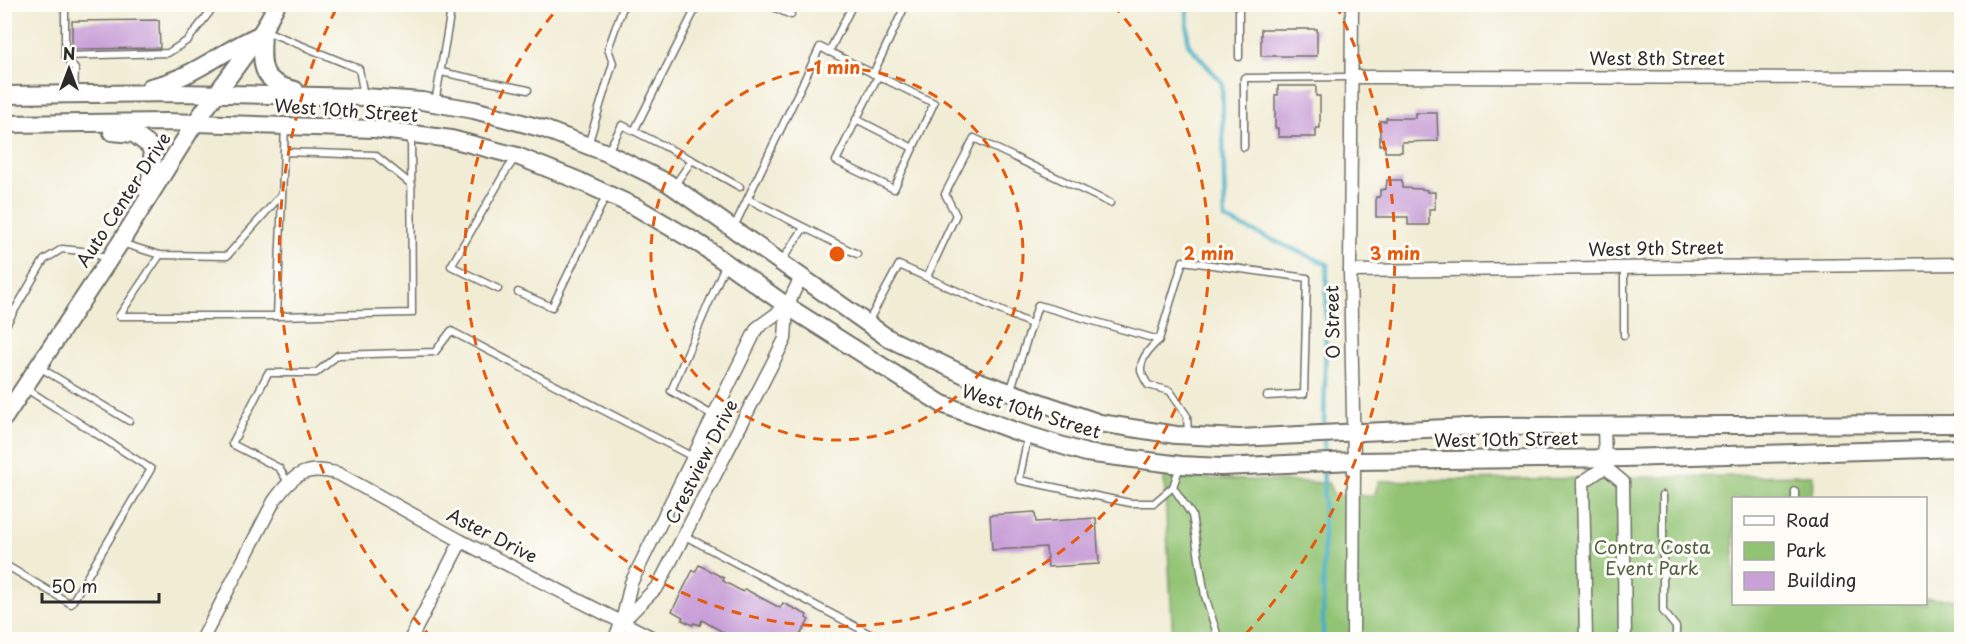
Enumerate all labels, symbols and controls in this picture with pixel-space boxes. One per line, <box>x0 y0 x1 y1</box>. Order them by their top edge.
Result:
north arrow <box>39 39 99 99</box>
text: N <box>63 41 75 65</box>
street label: West 8th Street <box>1589 44 1725 71</box>
text: 1 min <box>814 53 860 80</box>
street label: West 10th Street <box>273 91 419 128</box>
street label: Auto Center Drive <box>69 126 177 272</box>
street label: West 9th Street <box>1588 233 1724 262</box>
text: 2 min <box>1184 239 1234 266</box>
text: 3 min <box>1370 239 1420 266</box>
centre of rings <box>827 244 847 264</box>
street label: O Street <box>1317 285 1346 359</box>
street label: West 10th Street <box>959 377 1104 445</box>
street label: Crestview Drive <box>658 394 744 528</box>
street label: West 10th Street <box>1434 424 1578 453</box>
legend <box>1732 497 1927 605</box>
street label: Aster Drive <box>443 500 543 569</box>
text: Road <box>1786 506 1830 533</box>
park label: Contra Costa Event Park <box>1594 533 1711 581</box>
text: Park <box>1786 536 1826 563</box>
scale bar <box>42 566 159 604</box>
text: Building <box>1786 566 1856 593</box>
text: 50 m <box>51 572 98 599</box>

